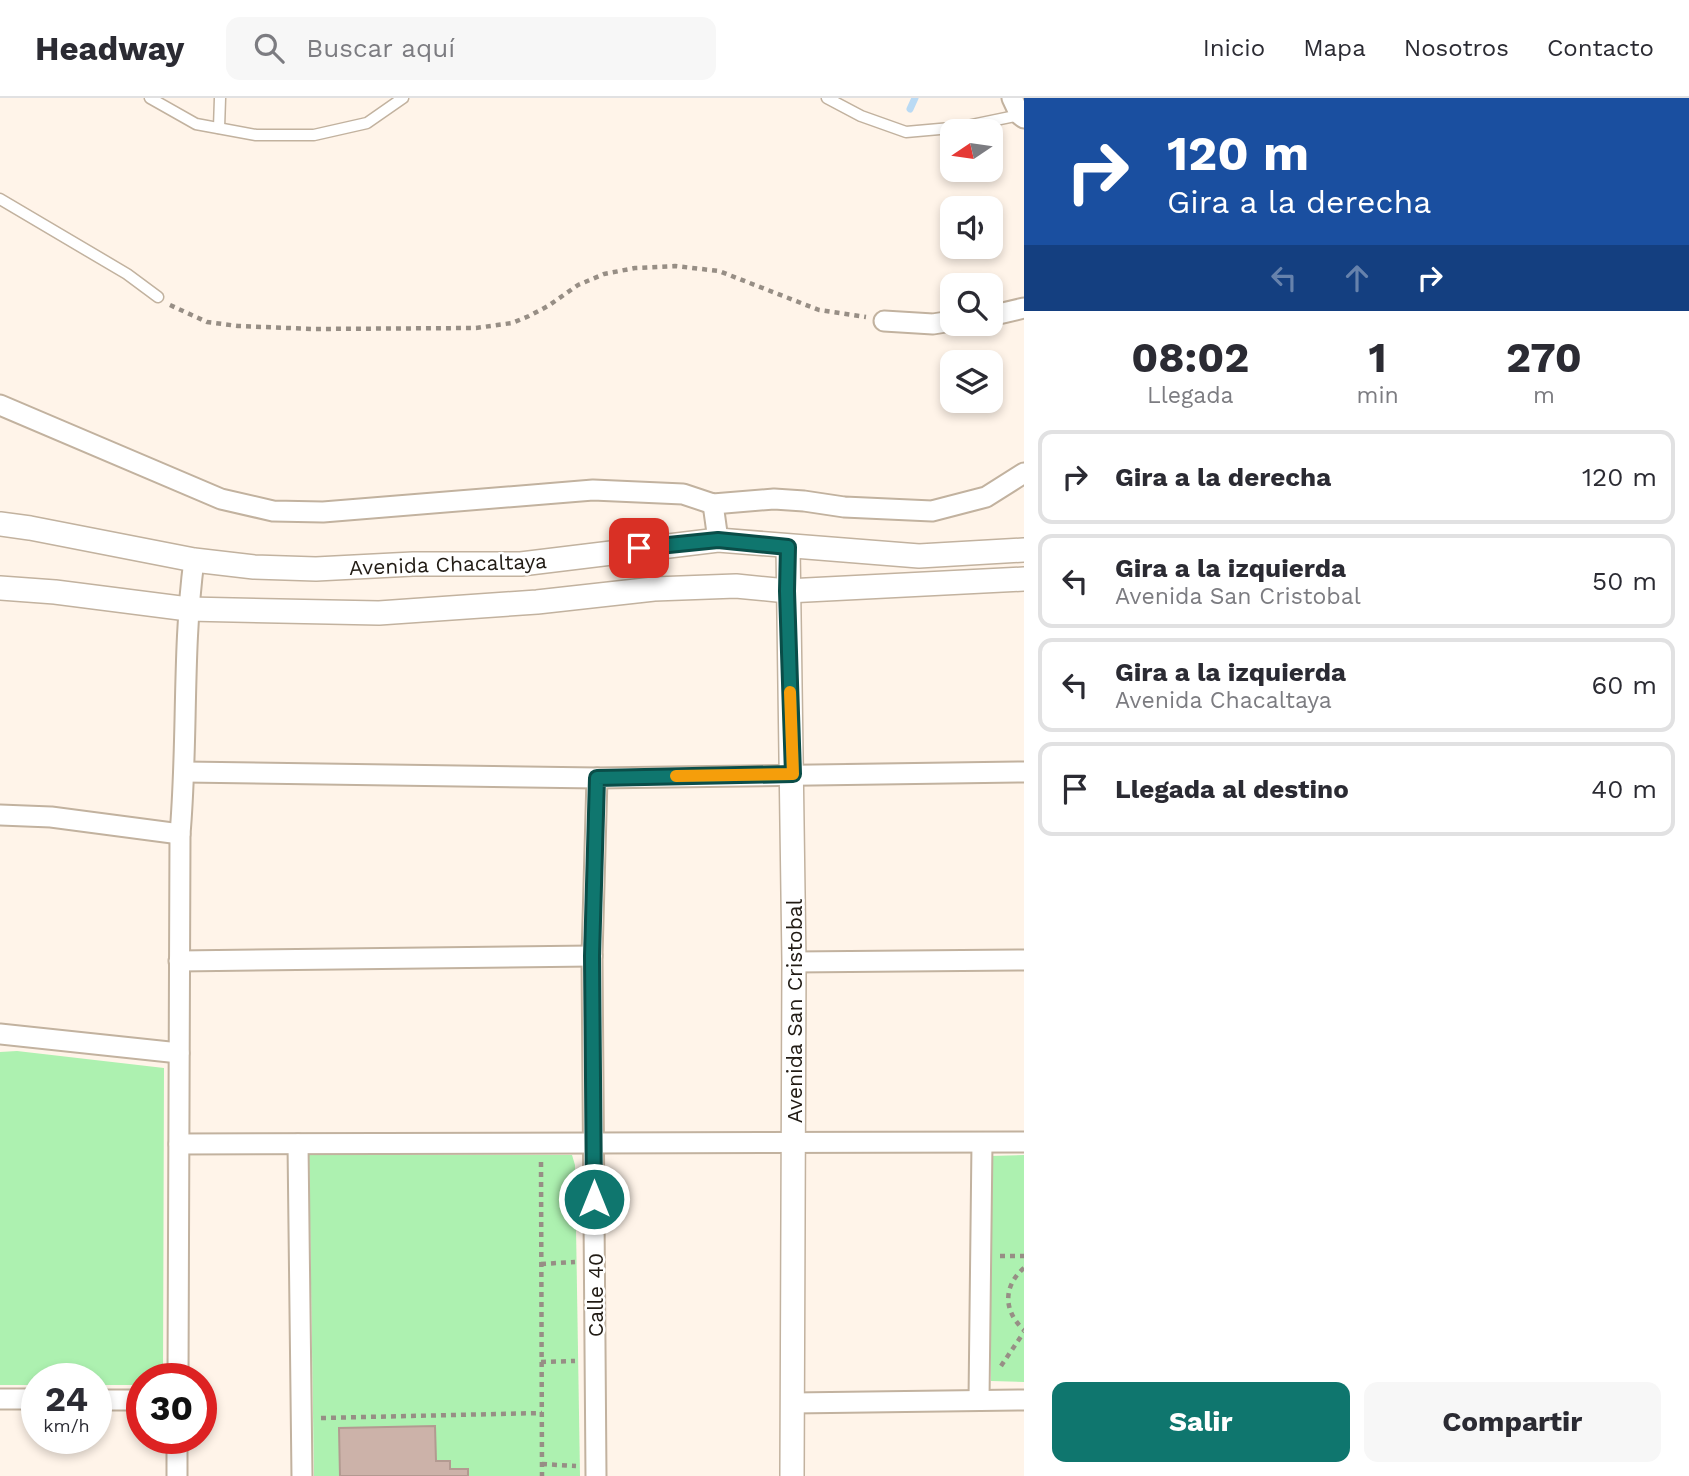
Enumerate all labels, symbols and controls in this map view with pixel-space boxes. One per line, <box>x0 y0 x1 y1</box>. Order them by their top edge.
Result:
search box <box>226 17 716 80</box>
text: Headway <box>35 29 184 68</box>
icon: search <box>250 29 288 67</box>
text: Buscar aquí <box>306 33 455 63</box>
text: Inicio <box>1203 34 1265 62</box>
text: Mapa <box>1303 34 1366 62</box>
text: Nosotros <box>1404 34 1509 62</box>
text: Contacto <box>1547 34 1654 62</box>
north arrow <box>940 119 1003 182</box>
map controls <box>940 119 1003 413</box>
text: 120 m <box>1167 124 1309 182</box>
icon: right <box>1052 126 1143 217</box>
text: Gira a la derecha <box>1167 183 1431 221</box>
button: sound <box>940 196 1003 259</box>
icon: left <box>1265 259 1303 297</box>
icon: ahead <box>1338 259 1376 297</box>
icon: right <box>1411 259 1449 297</box>
button: search <box>940 273 1003 336</box>
text: 08:02 <box>1131 333 1249 382</box>
text: 1 <box>1369 333 1387 382</box>
text: 270 <box>1506 333 1582 382</box>
button: layers <box>940 350 1003 413</box>
text: Llegada <box>1147 382 1234 409</box>
text: min <box>1357 382 1399 409</box>
text: m <box>1533 382 1555 409</box>
icon: right <box>1056 458 1094 496</box>
text: Gira a la derecha <box>1115 462 1331 492</box>
text: 120 m <box>1582 462 1657 492</box>
pin <box>609 518 669 578</box>
icon: arrive <box>620 529 658 567</box>
street label: Avenida Chacaltaya <box>349 548 547 580</box>
text: Gira a la izquierda <box>1115 553 1346 583</box>
icon: left <box>1056 562 1094 600</box>
text: 50 m <box>1592 566 1657 596</box>
text: Avenida San Cristobal <box>1115 583 1361 610</box>
text: Gira a la izquierda <box>1115 657 1346 687</box>
icon: left <box>1056 666 1094 704</box>
text: 60 m <box>1591 670 1657 700</box>
text: Avenida Chacaltaya <box>1115 687 1332 714</box>
icon: arrive <box>1056 770 1094 808</box>
text: Llegada al destino <box>1115 774 1349 804</box>
text: 40 m <box>1591 774 1657 804</box>
street label: Avenida San Cristobal <box>782 898 807 1123</box>
position arrow <box>557 1162 631 1236</box>
street label: Calle 40 <box>583 1253 608 1337</box>
speed limit sign: 30 <box>126 1363 217 1454</box>
text: 24 <box>45 1378 88 1420</box>
button: Salir <box>1052 1382 1350 1462</box>
button: Compartir <box>1364 1382 1661 1462</box>
text: km/h <box>43 1415 90 1436</box>

